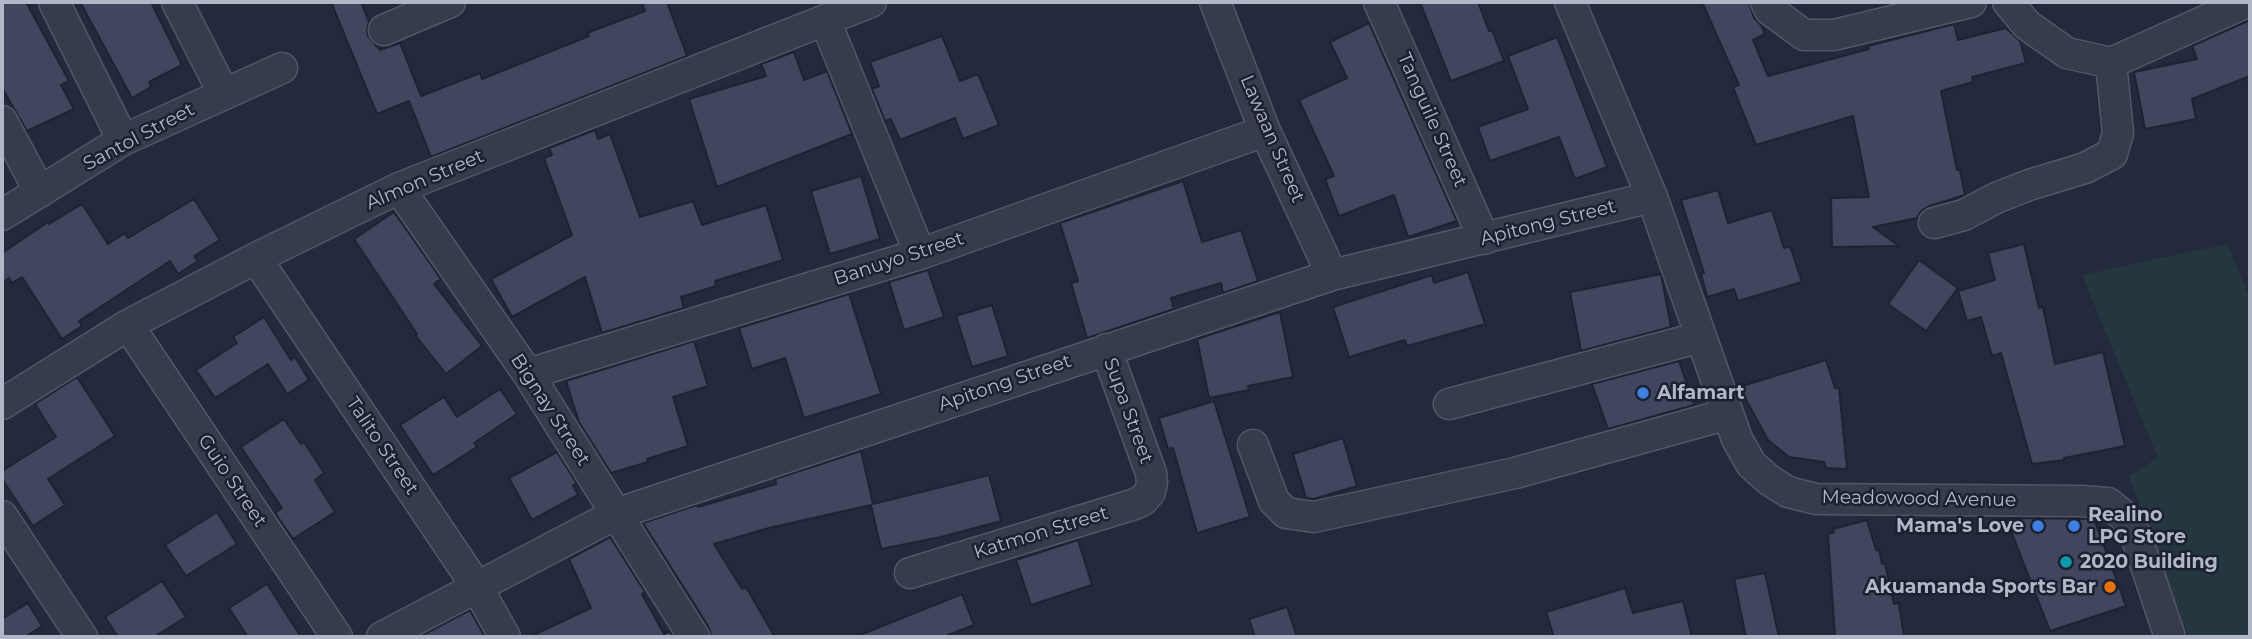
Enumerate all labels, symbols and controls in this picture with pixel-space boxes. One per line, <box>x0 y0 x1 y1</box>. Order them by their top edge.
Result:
street label: Tanguile Street <box>1392 49 1472 191</box>
street label: Lawaan Street <box>1235 72 1309 206</box>
street label: Santol Street <box>80 98 198 176</box>
street label: Almon Street <box>363 145 487 215</box>
street label: Apitong Street <box>1478 195 1618 251</box>
street label: Banuyo Street <box>831 227 967 291</box>
street label: Bignay Street <box>505 350 595 470</box>
street label: Apitong Street <box>936 350 1074 416</box>
street label: Supa Street <box>1098 355 1158 467</box>
place label: Alfamart <box>1657 382 1745 404</box>
marker: Alfamart <box>1635 385 1651 401</box>
street label: Talito Street <box>341 393 423 499</box>
street label: Guio Street <box>193 430 271 532</box>
street label: Meadowood Avenue <box>1821 486 2017 512</box>
street label: Katmon Street <box>971 502 1111 564</box>
place label: Realino LPG Store <box>2088 504 2186 548</box>
place label: Mama's Love <box>1896 515 2024 537</box>
marker: Mama's Love <box>2030 518 2046 534</box>
marker: Realino LPG Store <box>2066 518 2082 534</box>
place label: 2020 Building <box>2080 551 2218 573</box>
marker: 2020 Building <box>2058 554 2074 570</box>
place label: Akuamanda Sports Bar <box>1865 576 2096 598</box>
marker: Akuamanda Sports Bar <box>2102 579 2118 595</box>

